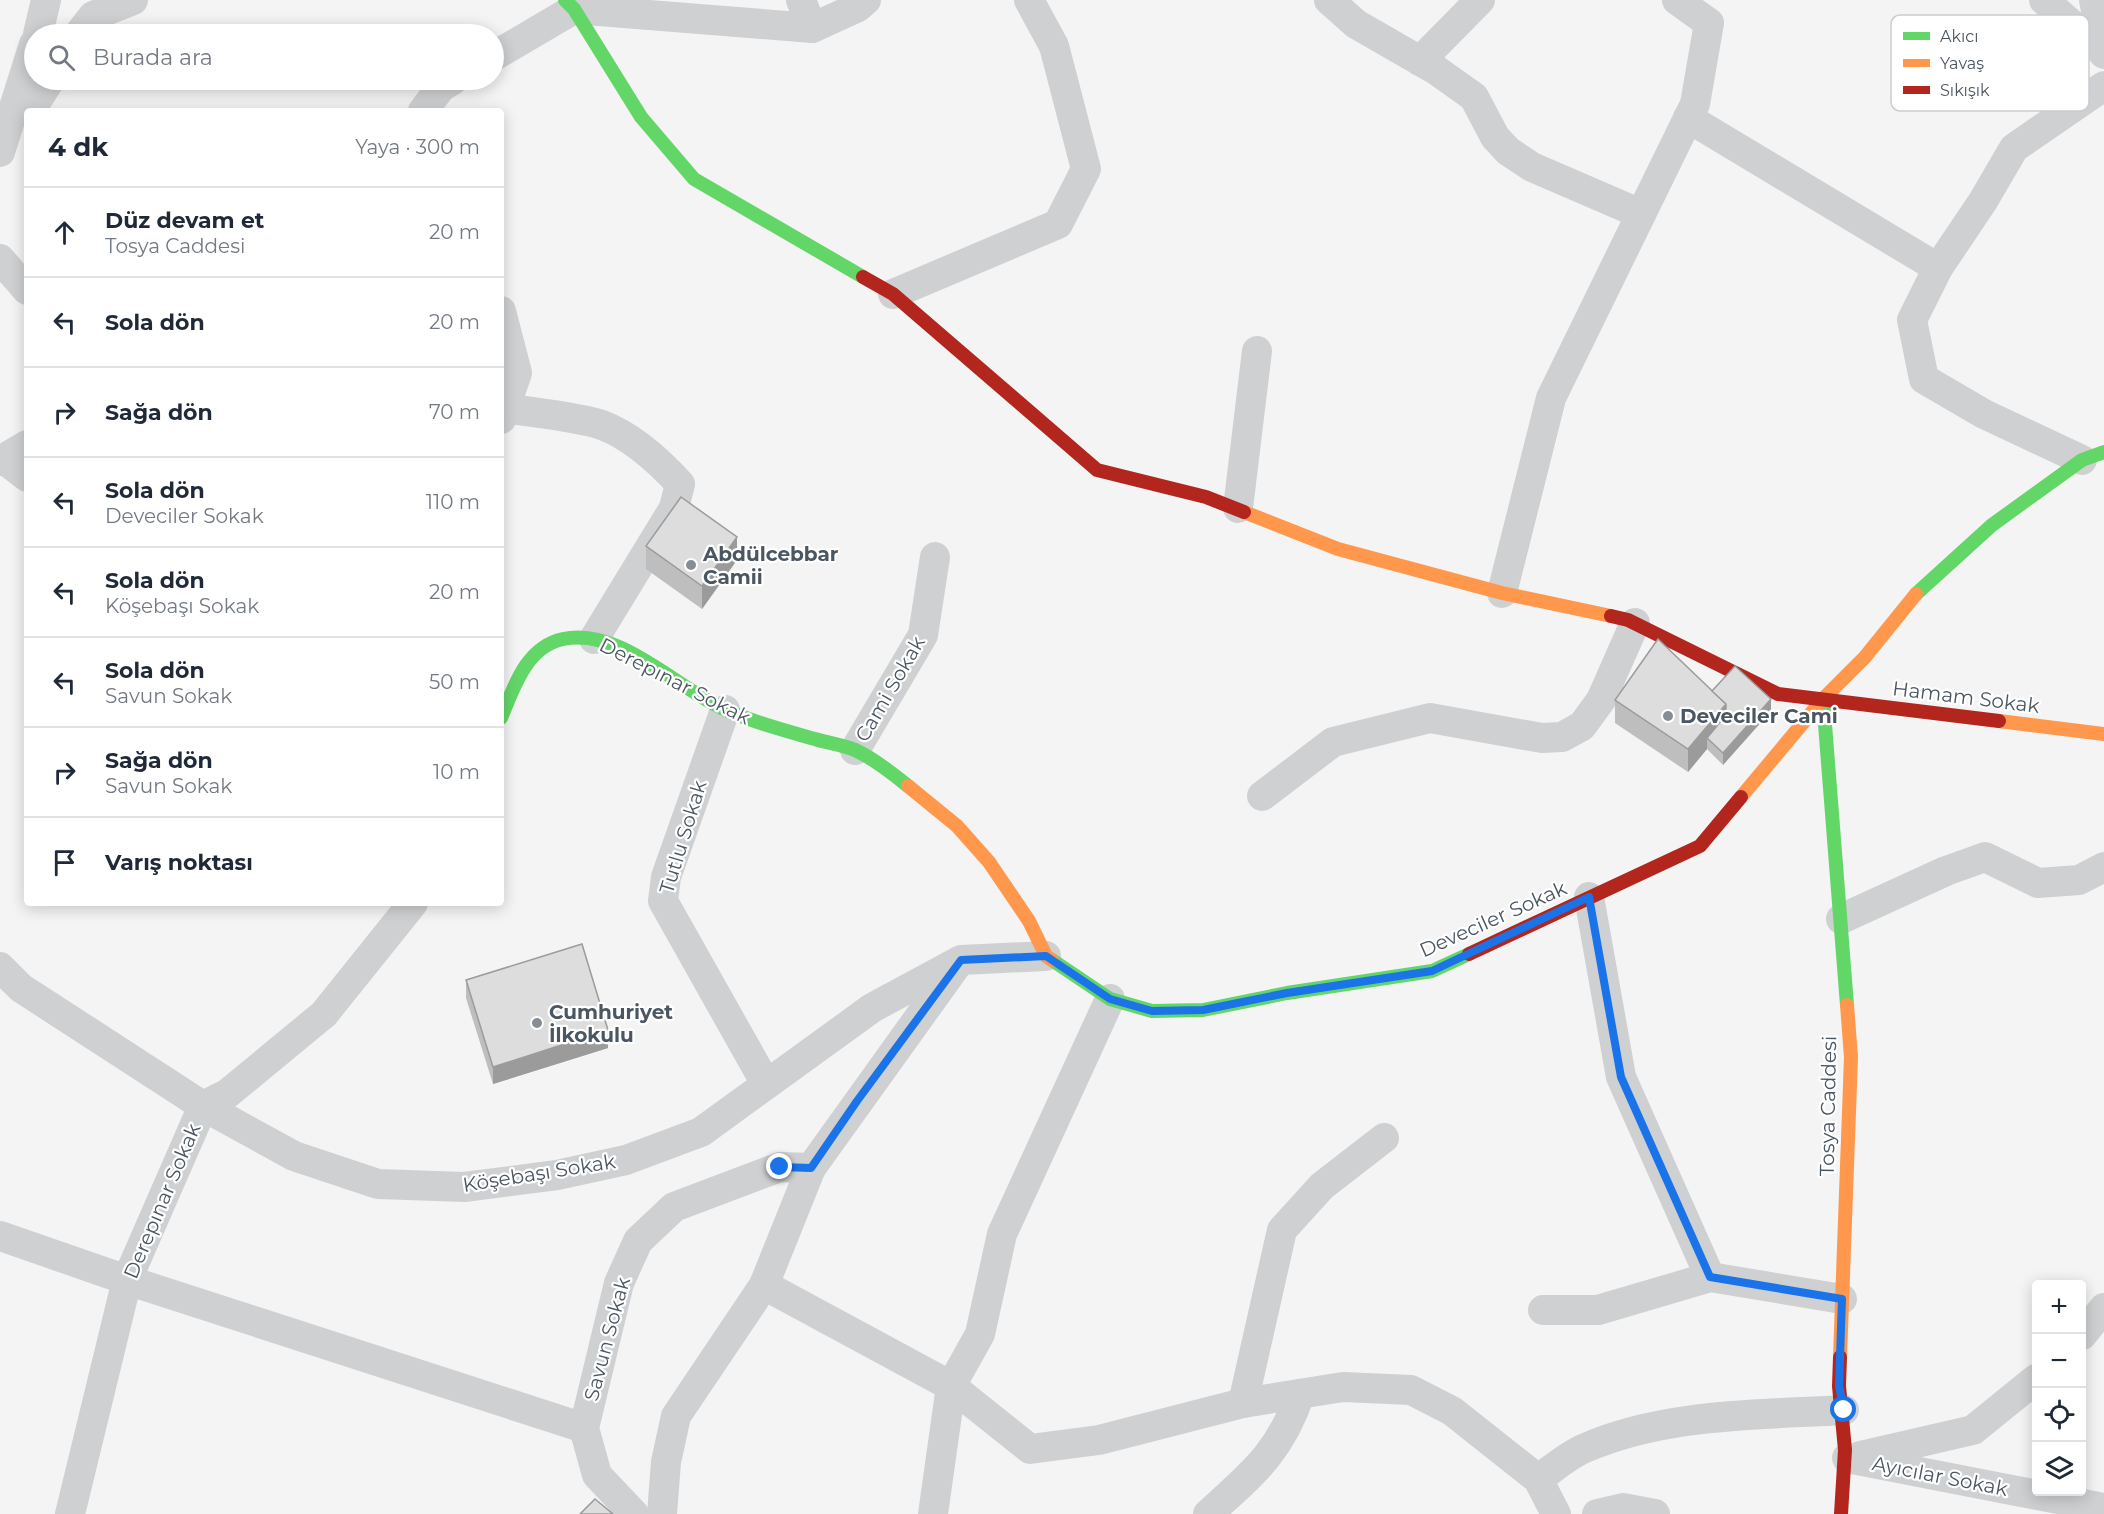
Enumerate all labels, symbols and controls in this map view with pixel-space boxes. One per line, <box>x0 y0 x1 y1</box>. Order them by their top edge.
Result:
legend <box>1891 15 2089 111</box>
search box <box>24 24 504 90</box>
text: Akıcı <box>1940 27 1979 46</box>
icon: search <box>45 41 78 74</box>
text: Burada ara <box>93 44 213 71</box>
text: Yavaş <box>1940 54 1984 73</box>
text: Sıkışık <box>1940 81 1990 100</box>
text: 4 dk <box>48 131 108 163</box>
text: Yaya · 300 m <box>355 135 480 159</box>
text: Düz devam et <box>105 207 264 234</box>
icon: ahead <box>48 216 81 249</box>
text: 20 m <box>429 220 480 244</box>
text: Tosya Caddesi <box>105 234 245 258</box>
icon: left <box>48 306 81 339</box>
text: Sola dön <box>105 309 205 336</box>
text: 20 m <box>429 310 480 334</box>
icon: right <box>48 396 81 429</box>
text: Sağa dön <box>105 399 213 426</box>
text: 70 m <box>429 400 480 424</box>
text: Sola dön <box>105 477 205 504</box>
icon: left <box>48 486 81 519</box>
text: 110 m <box>426 490 480 514</box>
text: Deveciler Sokak <box>105 504 264 528</box>
place label: Abdülcebbar Camii <box>702 542 839 589</box>
marker: Abdülcebbar Camii <box>684 558 698 572</box>
text: Sola dön <box>105 567 205 594</box>
icon: left <box>48 576 81 609</box>
text: 20 m <box>429 580 480 604</box>
text: Köşebaşı Sokak <box>105 594 259 618</box>
street label: Cami Sokak <box>850 632 930 746</box>
street label: Derepınar Sokak <box>595 633 755 729</box>
text: Sola dön <box>105 657 205 684</box>
icon: left <box>48 666 81 699</box>
text: 50 m <box>429 670 480 694</box>
street label: Hamam Sokak <box>1891 676 2041 718</box>
text: Savun Sokak <box>105 684 232 708</box>
place label: Deveciler Cami <box>1680 704 1838 728</box>
marker: Deveciler Cami <box>1661 709 1675 723</box>
text: Sağa dön <box>105 747 213 774</box>
icon: right <box>48 756 81 789</box>
text: 10 m <box>433 760 480 784</box>
text: Savun Sokak <box>105 774 232 798</box>
street label: Tutlu Sokak <box>654 777 712 897</box>
icon: arrive <box>48 846 81 879</box>
text: Varış noktası <box>105 849 253 876</box>
street label: Deveciler Sokak <box>1416 876 1570 962</box>
place label: Cumhuriyet İlkokulu <box>549 1000 673 1047</box>
marker: Cumhuriyet İlkokulu <box>530 1016 544 1030</box>
street label: Tosya Caddesi <box>1815 1036 1841 1176</box>
street label: Derepınar Sokak <box>118 1120 206 1282</box>
street label: Köşebaşı Sokak <box>461 1149 617 1197</box>
route end <box>766 1153 792 1179</box>
street label: Savun Sokak <box>579 1274 635 1404</box>
map controls <box>2032 1280 2086 1496</box>
button: + <box>2032 1280 2086 1334</box>
button: − <box>2032 1334 2086 1388</box>
button: locate <box>2032 1388 2086 1442</box>
route start <box>1830 1396 1856 1422</box>
button: layers <box>2032 1442 2086 1496</box>
street label: Ayıcılar Sokak <box>1870 1451 2010 1501</box>

